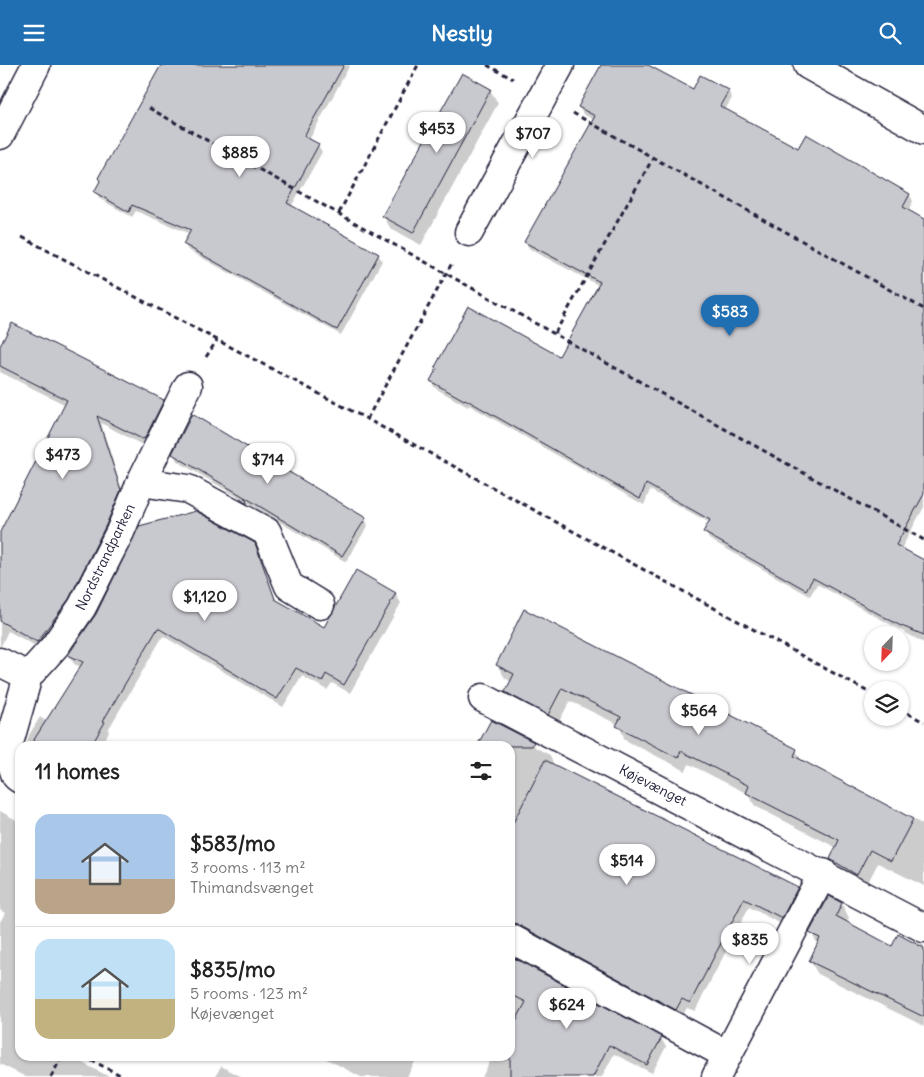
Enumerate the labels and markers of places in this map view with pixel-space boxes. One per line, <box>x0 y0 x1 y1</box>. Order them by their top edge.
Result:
pin: $453 <box>407 111 467 154</box>
pin: $707 <box>503 117 563 159</box>
pin: $885 <box>210 135 270 178</box>
pin: $583 <box>700 295 760 337</box>
pin: $473 <box>33 437 93 480</box>
pin: $714 <box>238 443 298 485</box>
pin: $1,120 <box>164 579 246 622</box>
pin: $564 <box>669 693 729 736</box>
pin: $514 <box>597 843 657 886</box>
pin: $835 <box>720 923 780 965</box>
pin: $624 <box>537 987 597 1030</box>

